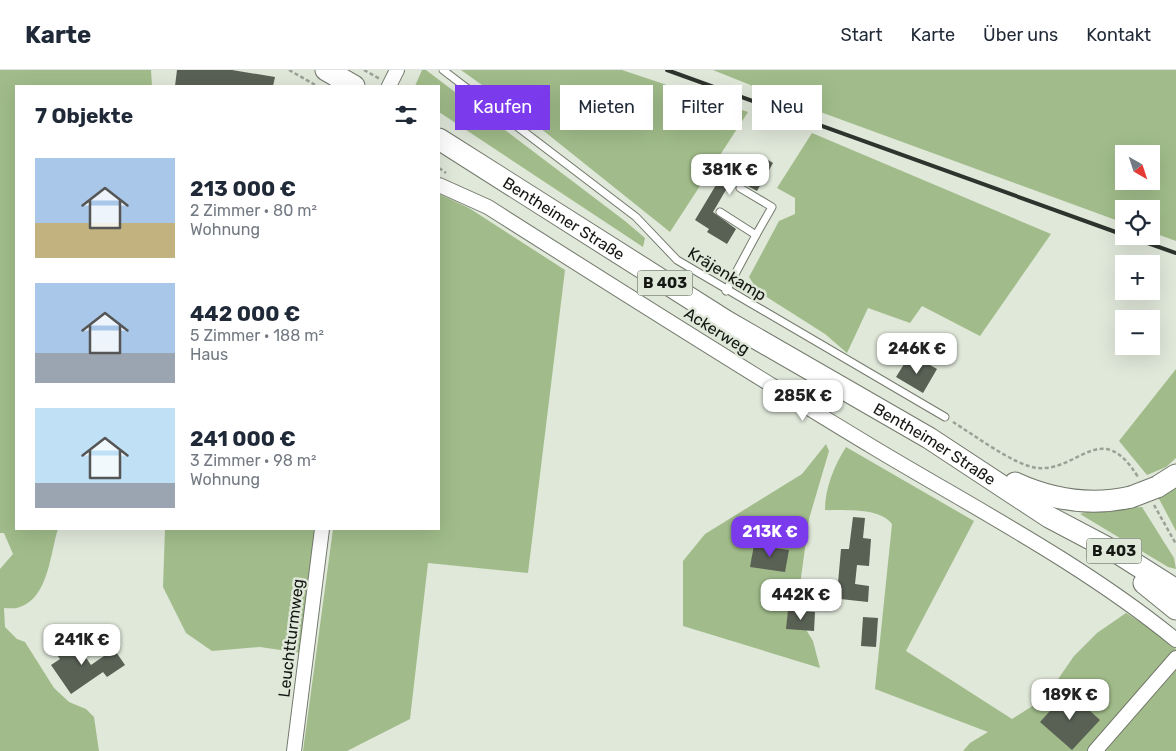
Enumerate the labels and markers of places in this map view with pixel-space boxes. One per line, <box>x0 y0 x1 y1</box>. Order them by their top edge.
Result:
pin: 381K € <box>689 154 771 196</box>
pin: 246K € <box>876 332 958 375</box>
pin: 285K € <box>762 380 844 422</box>
pin: 213K € <box>729 516 811 558</box>
pin: 442K € <box>760 578 842 621</box>
pin: 241K € <box>41 624 123 666</box>
pin: 189K € <box>1029 678 1111 721</box>

